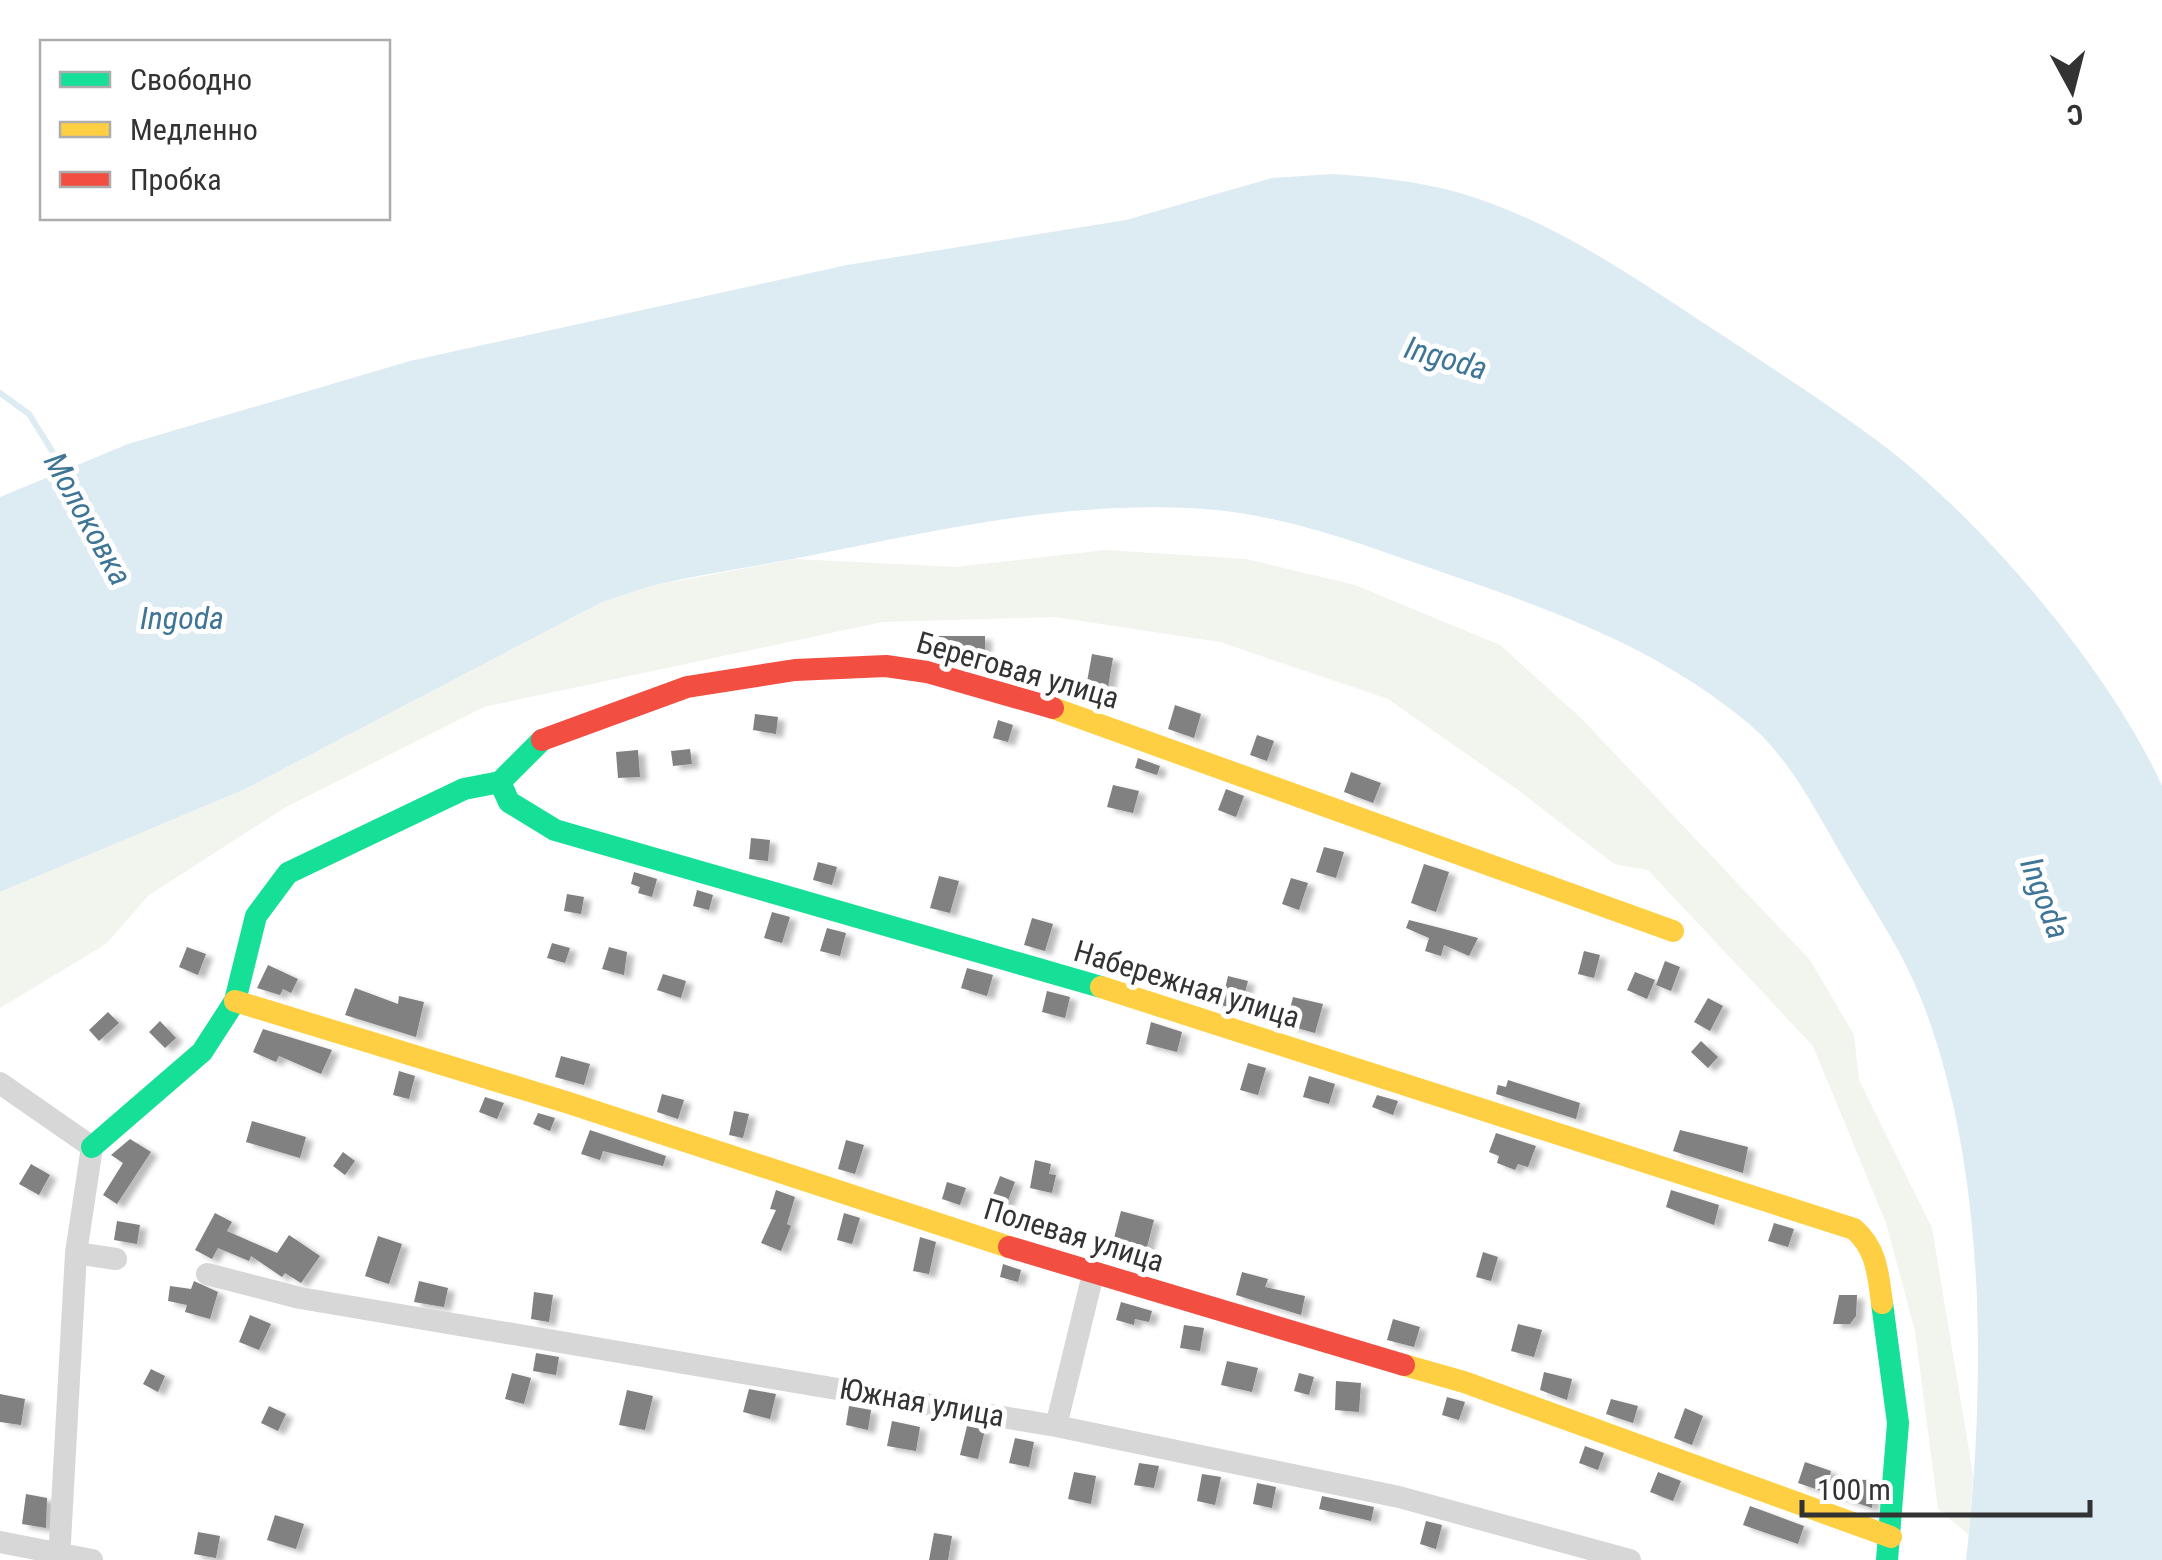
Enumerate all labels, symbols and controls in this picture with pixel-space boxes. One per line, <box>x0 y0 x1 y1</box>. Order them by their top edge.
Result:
legend <box>40 40 390 220</box>
north arrow <box>2022 40 2122 140</box>
text: Свободно <box>130 62 252 97</box>
text: С <box>2065 97 2085 132</box>
text: Медленно <box>130 112 258 147</box>
text: Пробка <box>130 162 222 197</box>
water label: Ingoda <box>1400 328 1492 388</box>
water label: Молоковка <box>36 446 140 592</box>
water label: Ingoda <box>140 599 224 637</box>
street label: Береговая улица <box>913 624 1123 716</box>
water label: Ingoda <box>2012 852 2078 944</box>
street label: Набережная улица <box>1070 933 1304 1035</box>
street label: Полевая улица <box>980 1191 1168 1279</box>
street label: Южная улица <box>837 1370 1007 1434</box>
scale bar <box>1802 1455 2090 1517</box>
text: 100 m <box>1817 1472 1891 1507</box>

